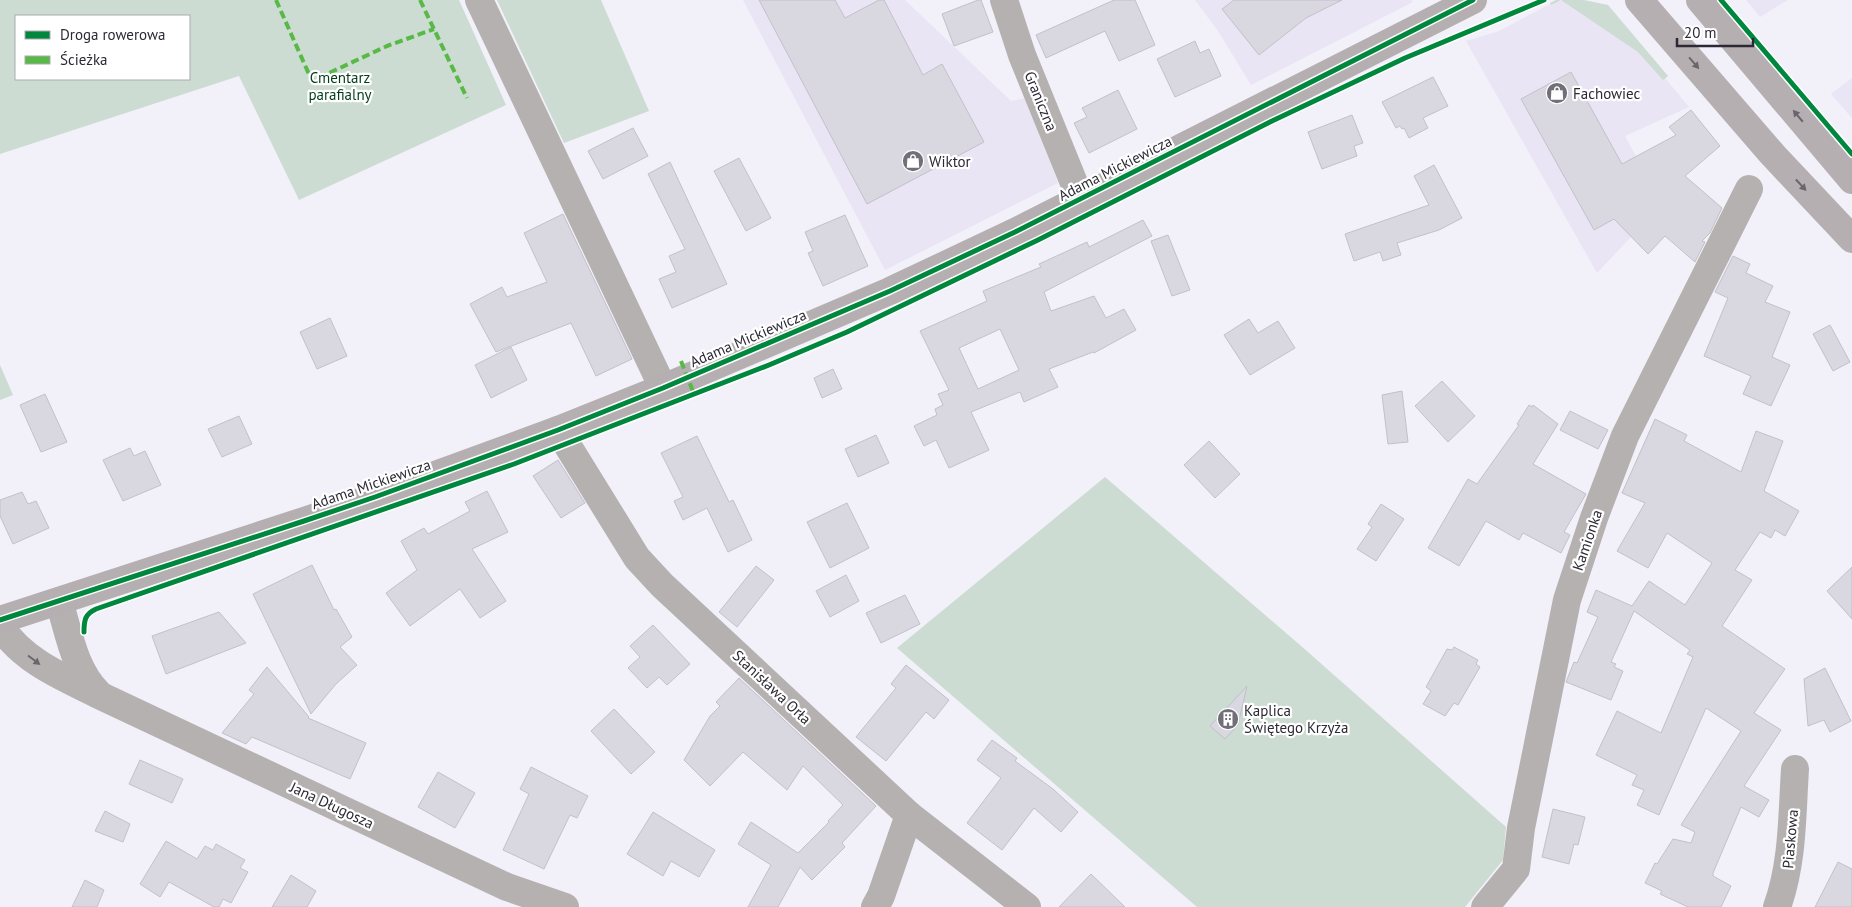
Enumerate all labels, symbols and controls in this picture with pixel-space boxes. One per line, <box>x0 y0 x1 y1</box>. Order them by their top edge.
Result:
legend <box>15 15 190 80</box>
scale bar <box>1677 15 1753 47</box>
text: 20 m <box>1684 23 1717 42</box>
text: Droga rowerowa <box>60 25 165 44</box>
text: Ścieżka <box>60 50 108 69</box>
one-way arrow <box>1688 57 1700 69</box>
park label: Cmentarz parafialny <box>308 68 372 104</box>
street label: Graniczna <box>1020 68 1062 134</box>
shop icon: Fachowiec <box>1545 81 1569 105</box>
place label: Fachowiec <box>1573 84 1641 103</box>
one-way arrow <box>1792 111 1804 123</box>
street label: Adama Mickiewicza <box>1055 131 1175 205</box>
shop icon: Wiktor <box>901 149 925 173</box>
place label: Wiktor <box>929 152 971 171</box>
one-way arrow <box>1795 179 1807 191</box>
street label: Adama Mickiewicza <box>687 305 809 371</box>
street label: Adama Mickiewicza <box>309 455 433 513</box>
street label: Kamionka <box>1568 507 1606 573</box>
street label: Stanisława Orła <box>729 646 815 728</box>
one-way arrow <box>27 655 41 665</box>
place label: Kaplica Świętego Krzyża <box>1244 701 1348 737</box>
building icon: Kaplica Świętego Krzyża <box>1216 707 1240 731</box>
street label: Jana Długosza <box>286 777 377 833</box>
street label: Piaskowa <box>1778 809 1802 869</box>

